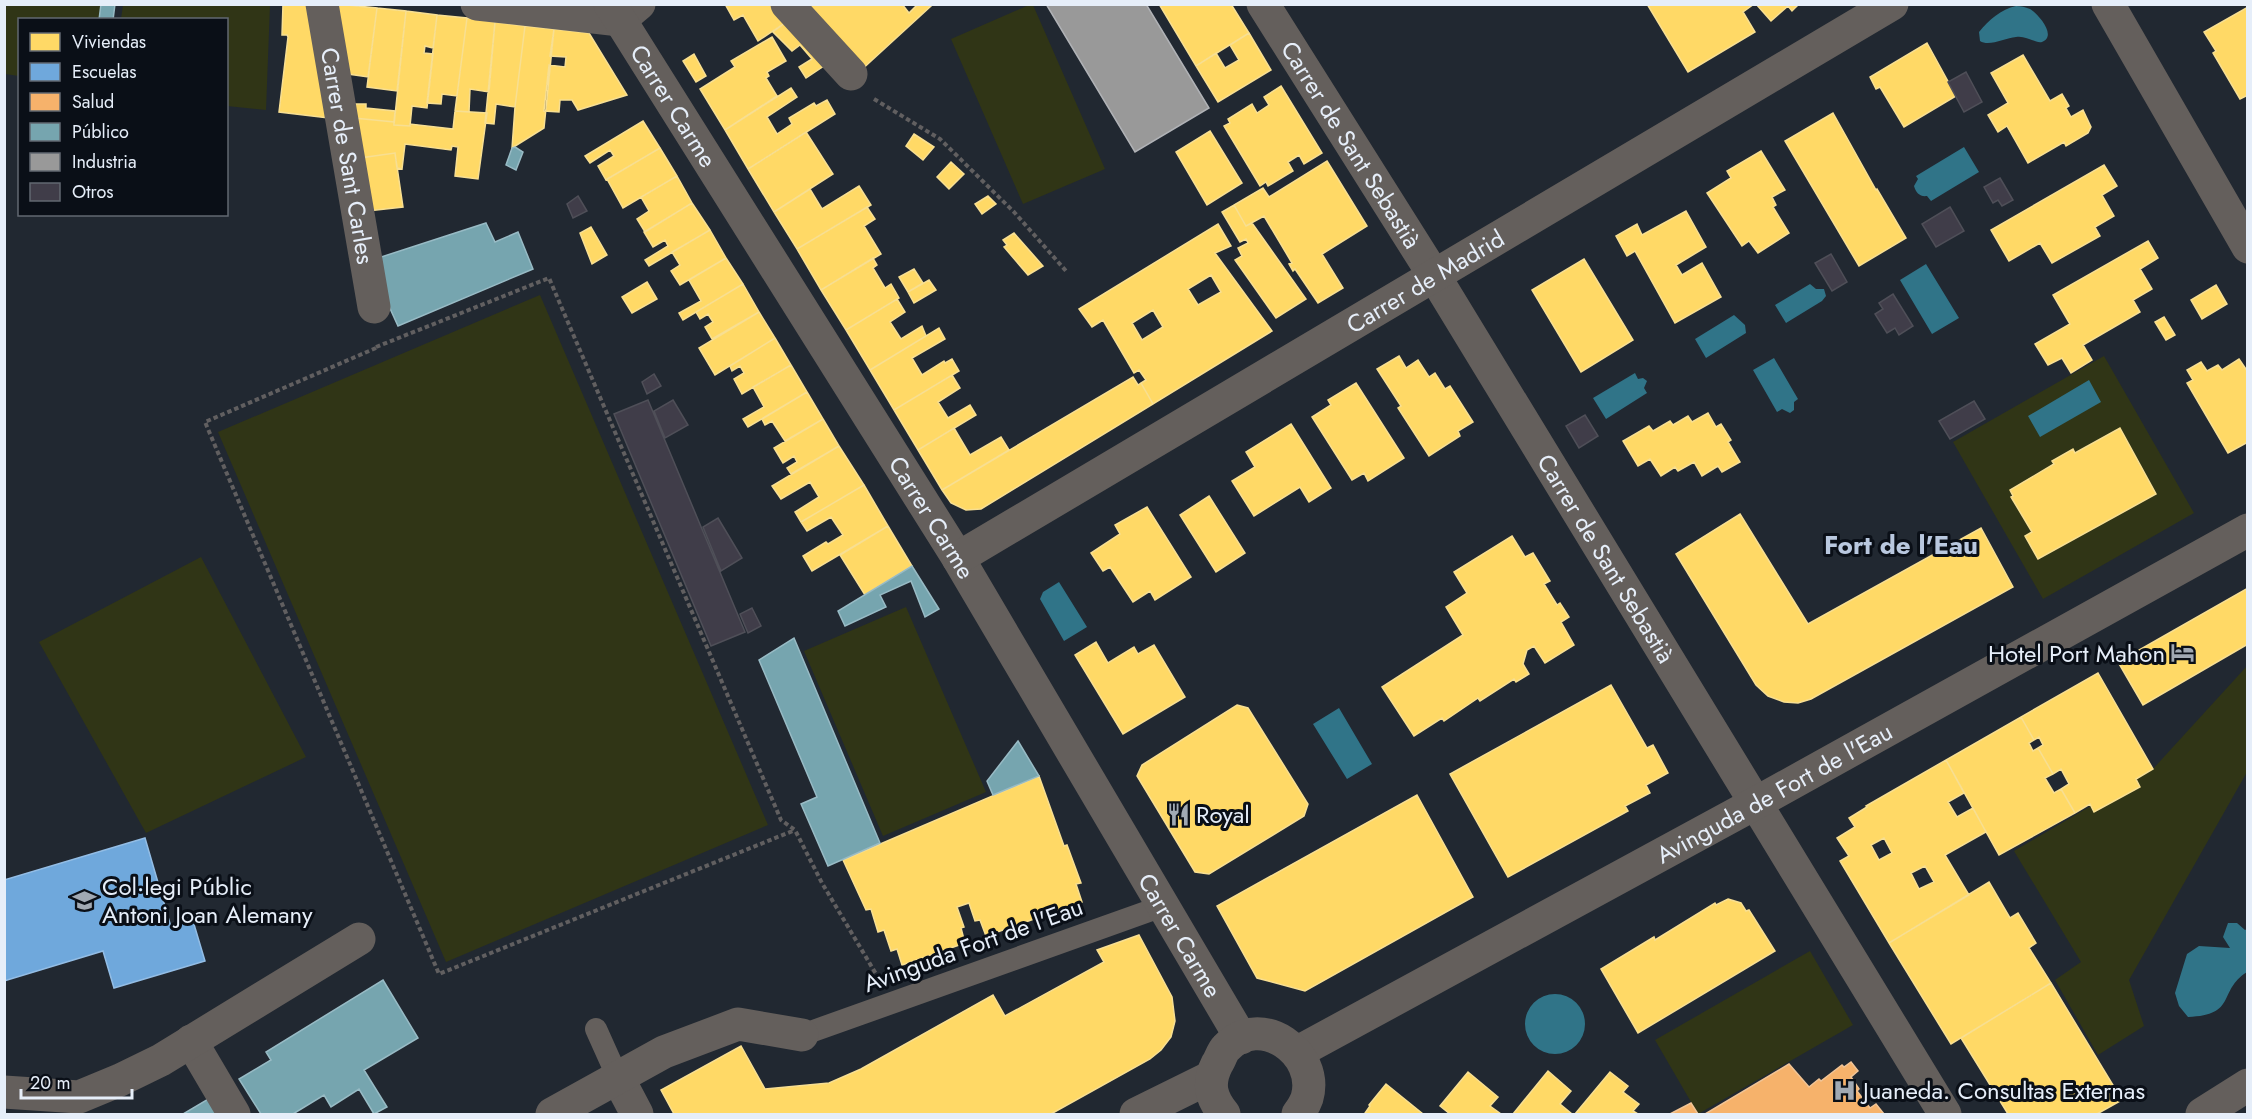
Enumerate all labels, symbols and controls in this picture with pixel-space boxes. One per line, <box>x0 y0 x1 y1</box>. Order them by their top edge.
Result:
legend <box>18 18 228 216</box>
text: Viviendas <box>72 29 146 55</box>
street label: Carrer de Sant Sebastià <box>1273 34 1430 255</box>
street label: Carrer Carme <box>622 37 726 174</box>
street label: Carrer de Sant Carles <box>312 45 384 267</box>
text: Escuelas <box>72 59 137 85</box>
text: Salud <box>72 89 114 115</box>
text: Público <box>72 119 129 145</box>
text: Industria <box>72 149 137 175</box>
text: Otros <box>72 179 114 205</box>
street label: Carrer de Madrid <box>1340 221 1511 341</box>
street label: Carrer de Sant Sebastià <box>1529 447 1684 670</box>
street label: Carrer Carme <box>880 449 984 585</box>
district label: Fort de l'Eau <box>1824 526 1978 564</box>
place label: Hotel Port Mahon <box>1988 636 2165 671</box>
hotel icon: Hotel Port Mahon <box>2170 640 2196 666</box>
street label: Avinguda de Fort de l'Eau <box>1650 713 1898 872</box>
place label: Royal <box>1196 797 1250 832</box>
restaurant icon: Royal <box>1165 801 1191 827</box>
street label: Carrer Carme <box>1130 866 1231 1004</box>
place label: Col·legi Públic Antoni Joan Alemany <box>102 869 313 932</box>
school or university icon: Col·legi Públic Antoni Joan Alemany <box>71 887 97 913</box>
street label: Avinguda Fort de l'Eau <box>858 889 1088 1001</box>
scale bar <box>21 1062 132 1100</box>
text: 20 m <box>30 1070 70 1096</box>
place label: Juaneda. Consultas Externas <box>1860 1073 2145 1108</box>
hospital icon: Juaneda. Consultas Externas <box>1832 1077 1858 1103</box>

